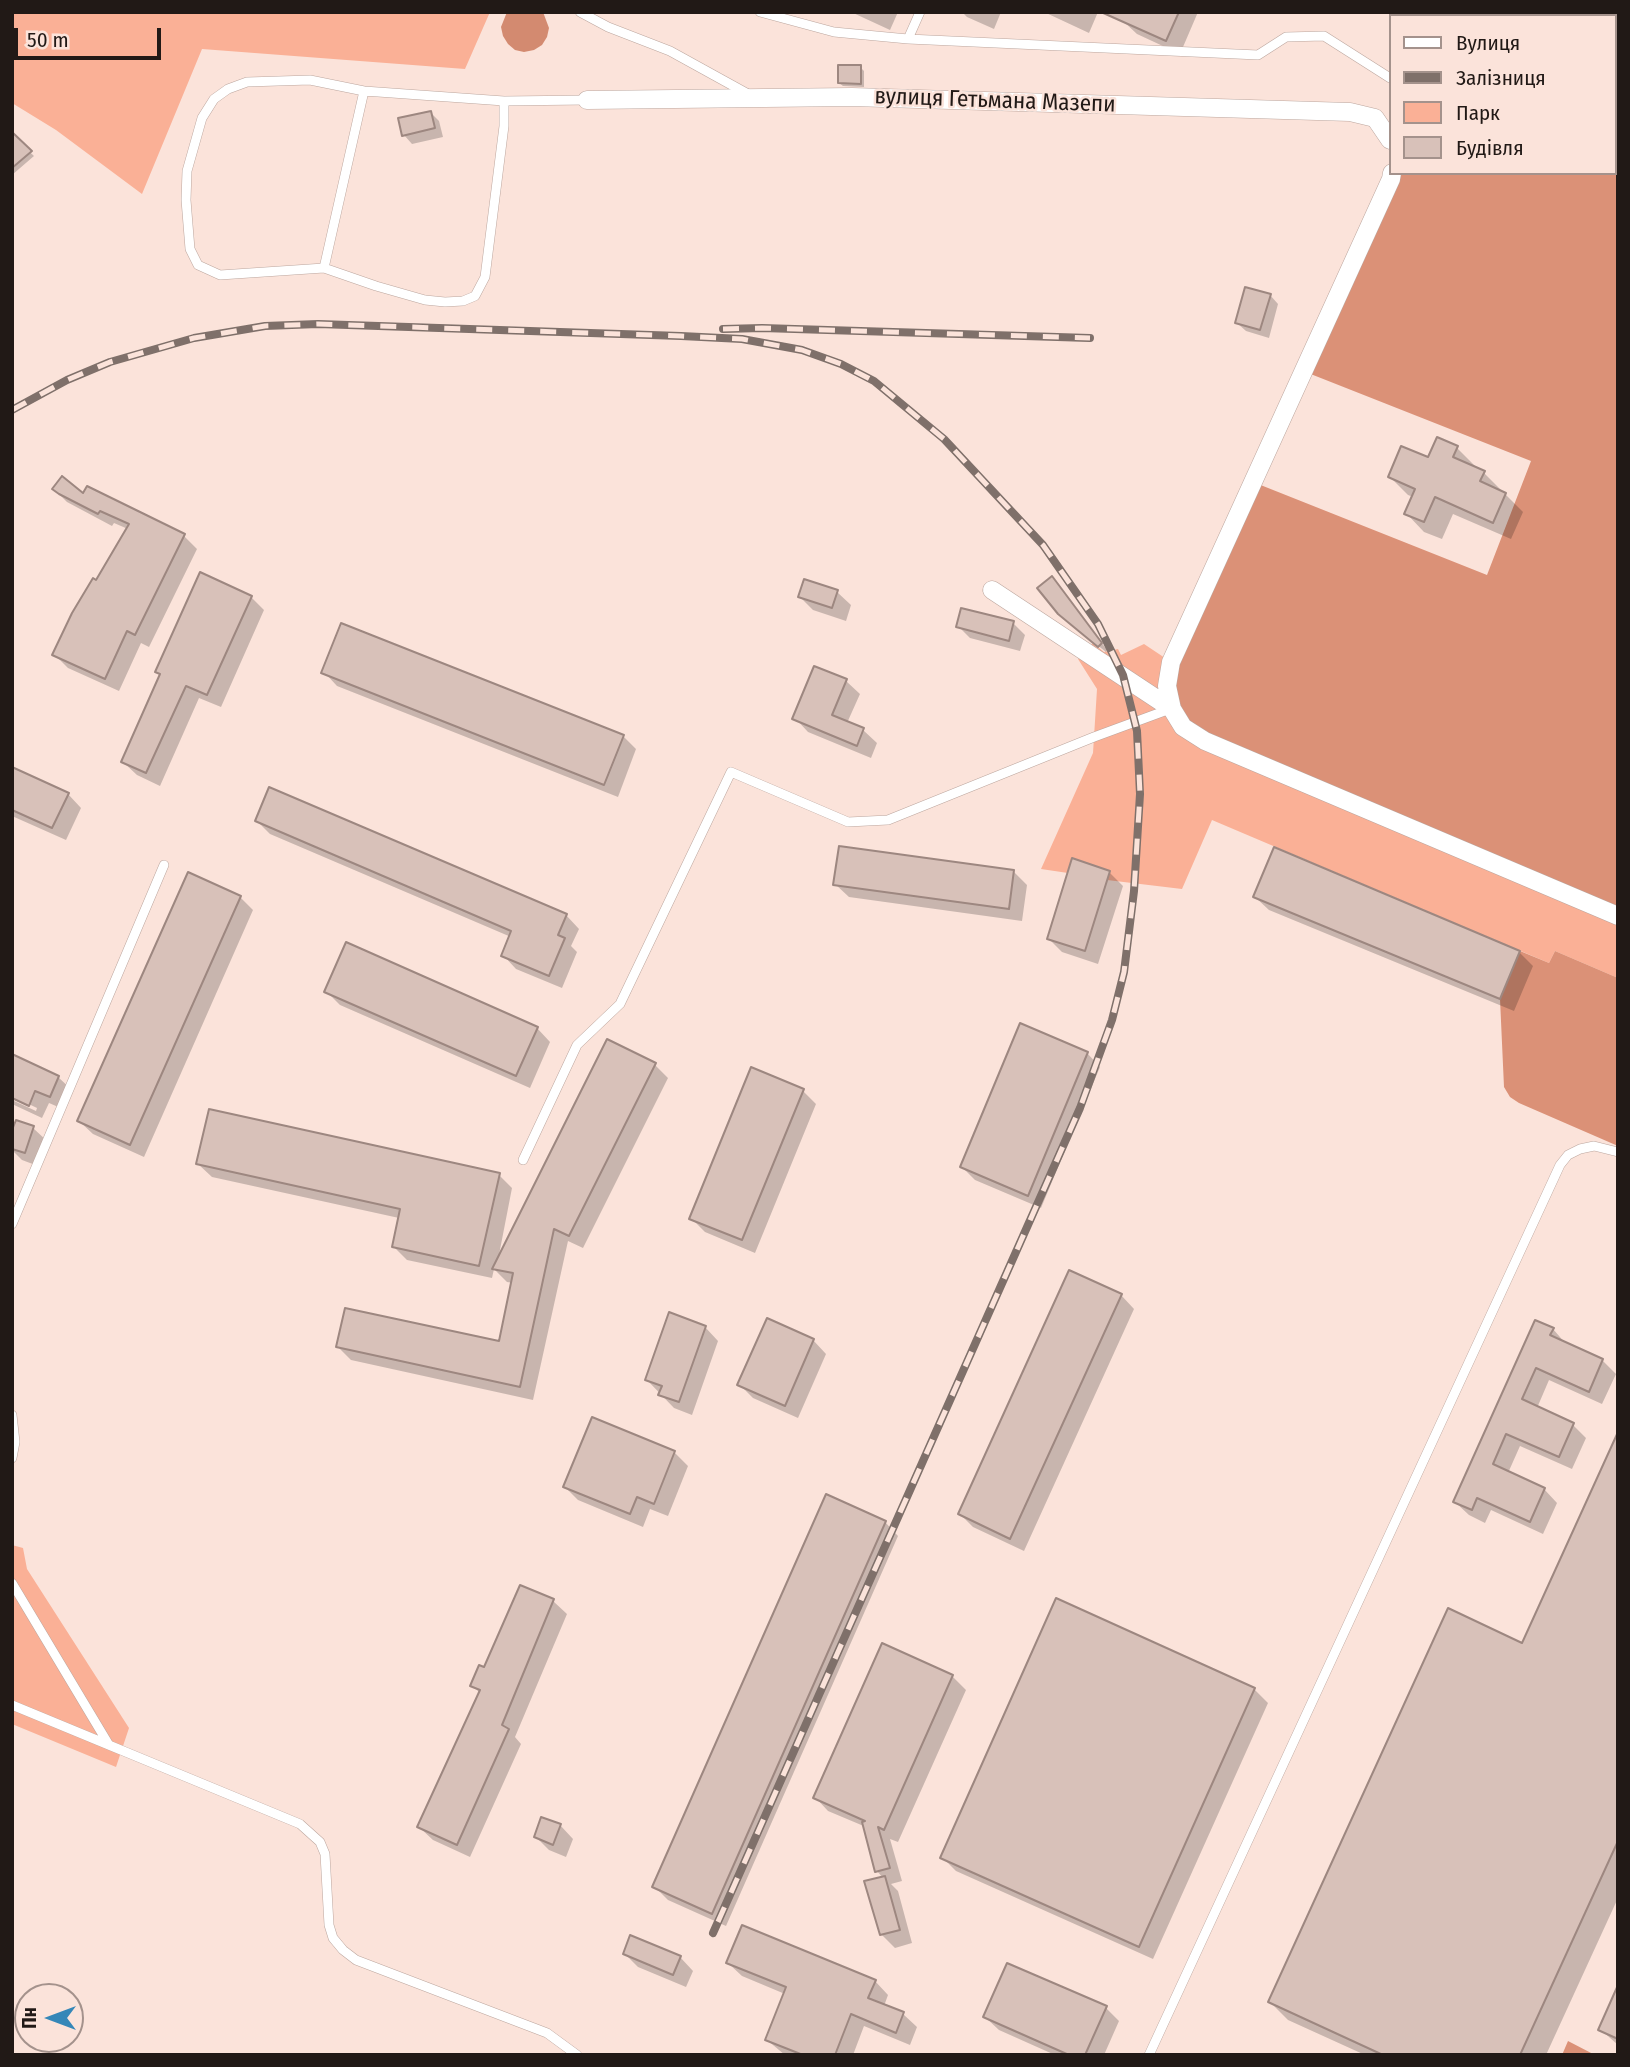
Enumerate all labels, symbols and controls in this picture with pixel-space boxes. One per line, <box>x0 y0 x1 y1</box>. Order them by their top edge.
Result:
scale bar <box>18 14 164 58</box>
legend <box>1388 14 1616 175</box>
text: 50 m <box>27 27 69 53</box>
text: Вулиця <box>1456 30 1520 56</box>
text: Залізниця <box>1456 65 1546 91</box>
street label: вулиця Гетьмана Мазепи <box>874 83 1116 119</box>
text: Парк <box>1456 100 1500 126</box>
text: Будівля <box>1456 135 1524 161</box>
north arrow <box>14 1983 84 2053</box>
text: Пн <box>18 2007 41 2029</box>

